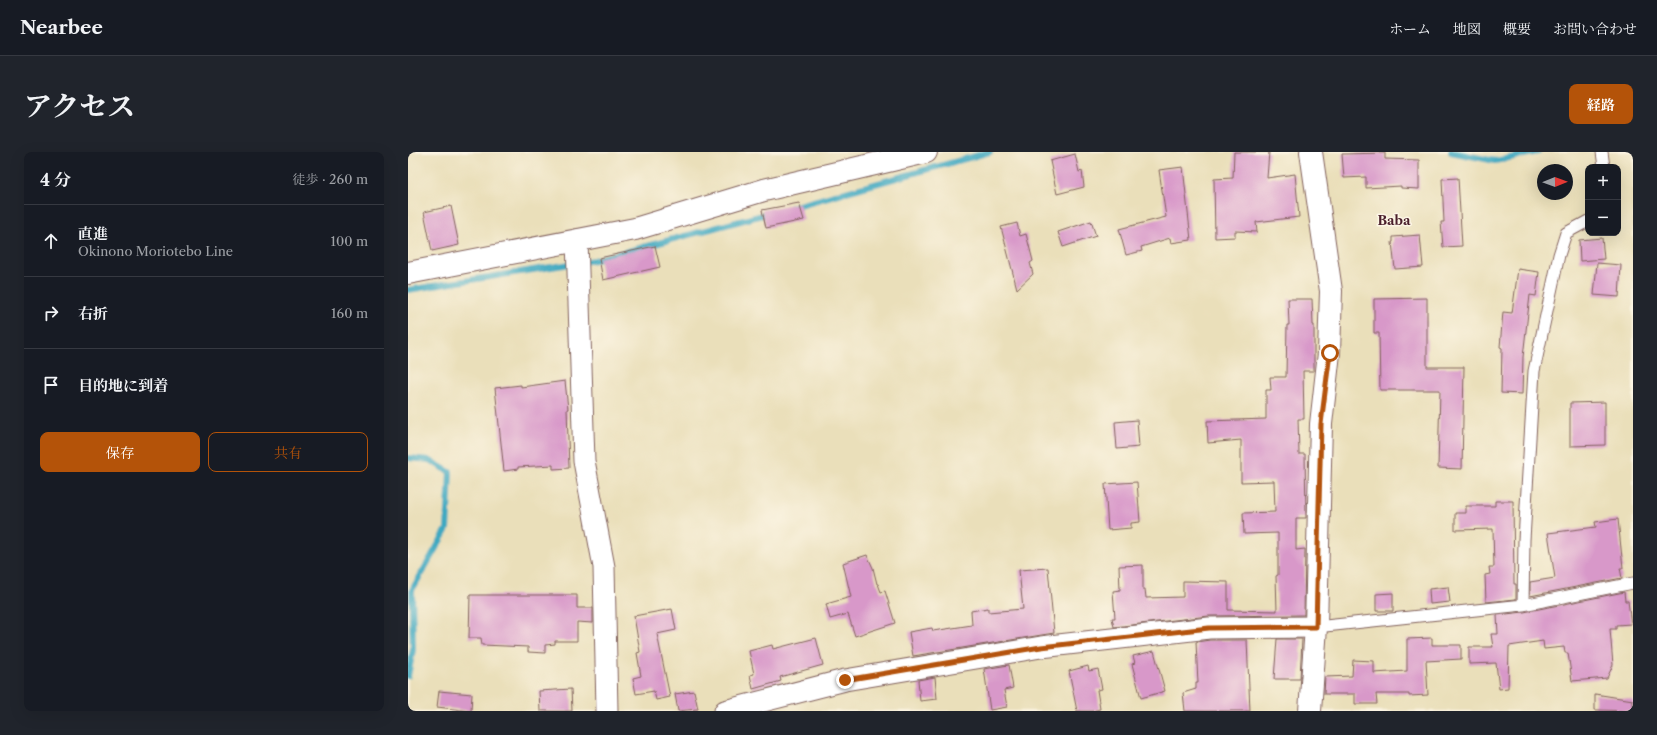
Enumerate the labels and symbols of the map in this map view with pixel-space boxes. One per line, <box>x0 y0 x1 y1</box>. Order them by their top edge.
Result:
north arrow <box>1537 164 1573 200</box>
district label: Baba <box>1377 212 1411 228</box>
route start <box>1321 344 1339 362</box>
route end <box>836 671 854 689</box>

